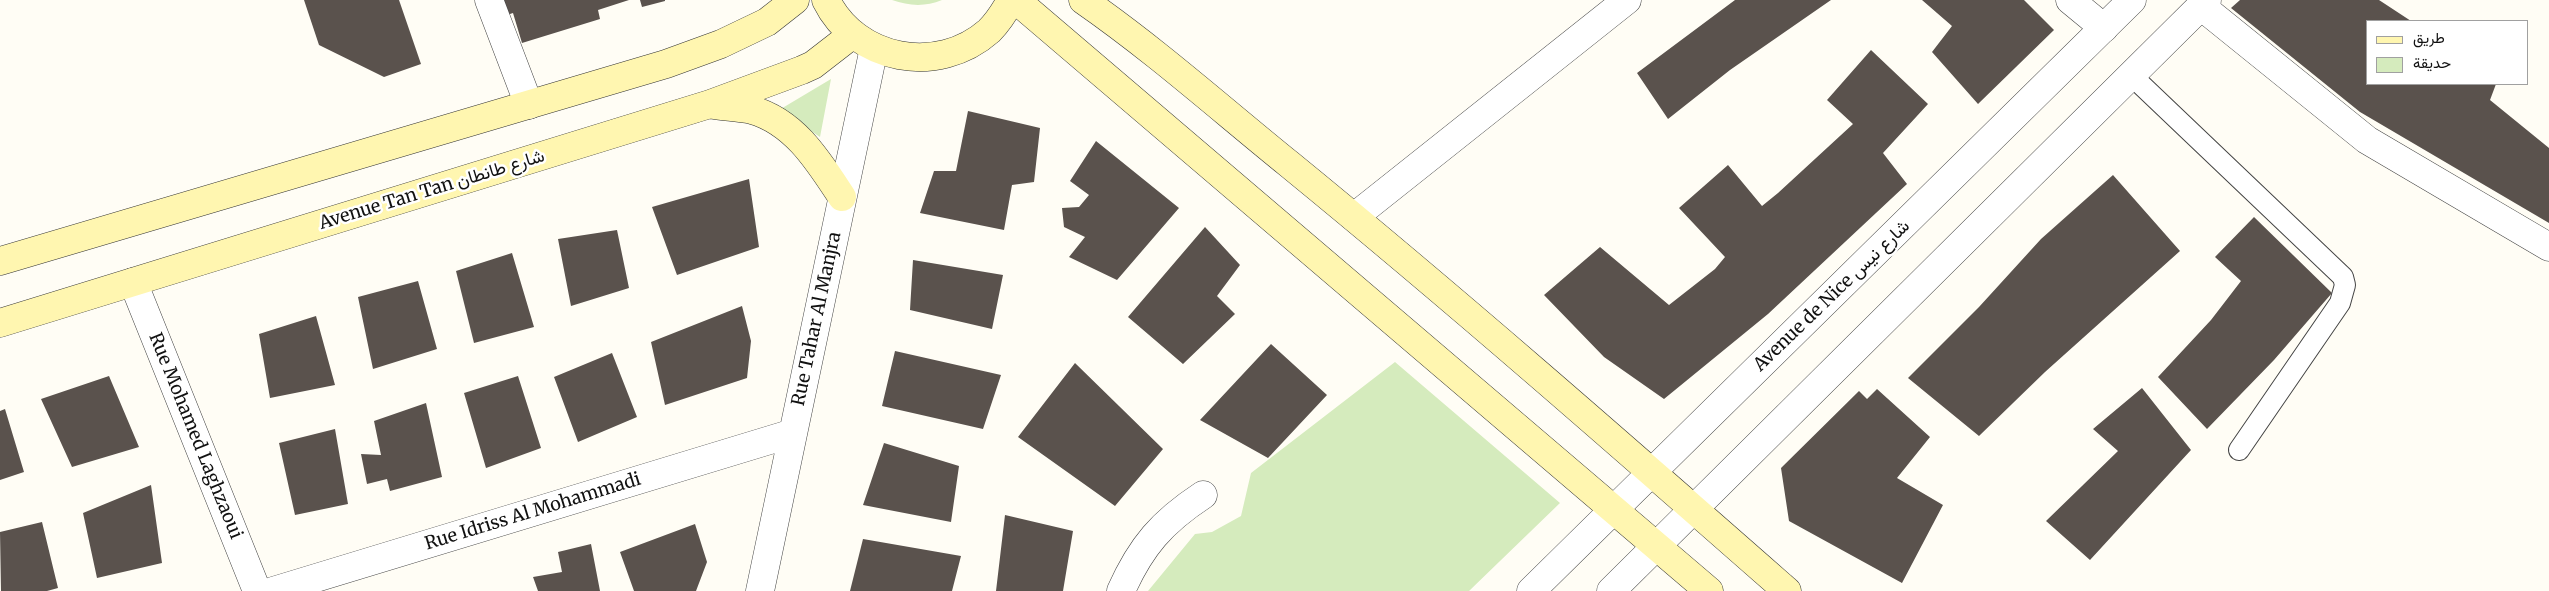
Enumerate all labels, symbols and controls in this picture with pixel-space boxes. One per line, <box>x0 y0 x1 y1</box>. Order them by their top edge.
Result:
legend <box>2366 20 2529 85</box>
text: طريق <box>2413 28 2445 47</box>
text: حديقة <box>2413 53 2451 72</box>
street label: Avenue Tan Tan شارع طانطان <box>317 145 547 235</box>
street label: Avenue de Nice شارع نيس <box>1749 216 1915 376</box>
street label: Rue Tahar Al Manjra <box>788 230 846 408</box>
street label: Rue Mohamed Laghzaoui <box>144 330 246 542</box>
street label: Rue Idriss Al Mohammadi <box>422 469 644 555</box>

